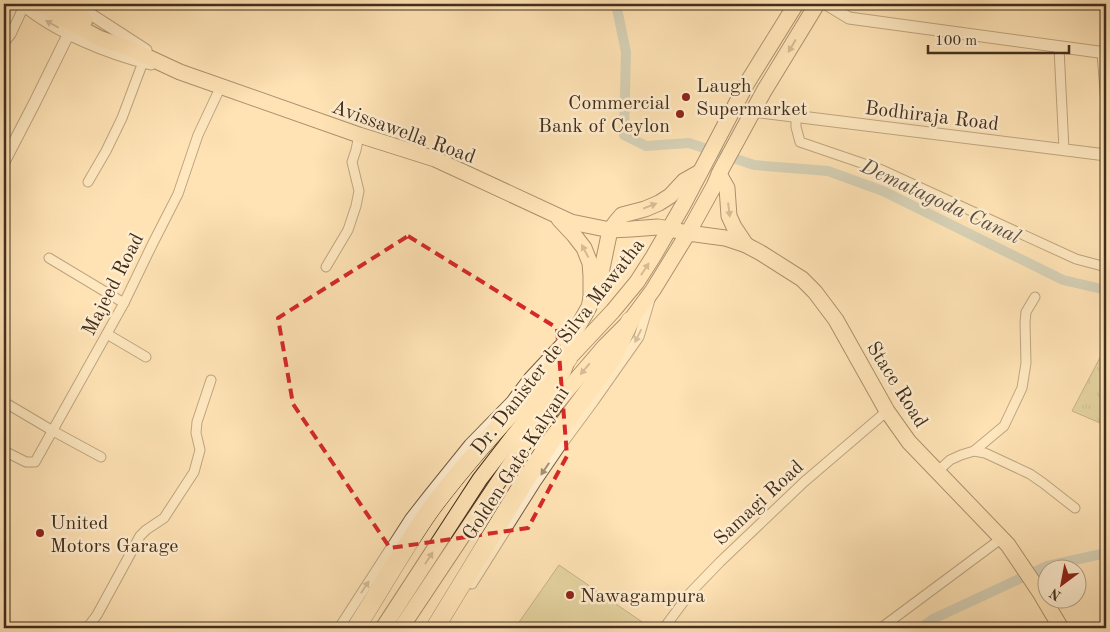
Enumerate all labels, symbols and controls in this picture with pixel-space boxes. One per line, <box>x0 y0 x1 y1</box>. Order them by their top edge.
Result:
one-way arrow <box>45 20 60 28</box>
scale bar <box>928 22 1069 54</box>
text: 100 m <box>935 34 977 49</box>
one-way arrow <box>787 39 796 52</box>
place label: Laugh Supermarket <box>696 77 807 120</box>
marker: Laugh Supermarket <box>680 91 692 103</box>
place label: Commercial Bank of Ceylon <box>538 94 670 137</box>
street label: Avissawella Road <box>329 98 478 168</box>
street label: Bodhiraja Road <box>864 99 1000 135</box>
marker: Commercial Bank of Ceylon <box>674 108 686 120</box>
water label: Dematagoda Canal <box>857 156 1023 248</box>
one-way arrow <box>643 202 658 209</box>
one-way arrow <box>725 202 733 218</box>
street label: Majeed Road <box>79 230 148 339</box>
street label: Dr. Danister de Silva Mawatha <box>468 235 649 459</box>
one-way arrow <box>580 245 589 258</box>
one-way arrow <box>640 263 650 276</box>
one-way arrow <box>634 329 642 344</box>
street label: Stace Road <box>862 338 931 432</box>
one-way arrow <box>580 363 591 375</box>
street label: Golden Gate Kalyani <box>460 384 574 544</box>
street label: Samagi Road <box>711 457 808 550</box>
one-way arrow <box>540 463 550 476</box>
place label: United Motors Garage <box>50 514 178 557</box>
marker: United Motors Garage <box>34 527 46 539</box>
one-way arrow <box>424 551 434 565</box>
north arrow <box>1038 560 1088 610</box>
one-way arrow <box>360 581 370 594</box>
text: N <box>1047 585 1064 603</box>
place label: Nawagampura <box>580 587 705 607</box>
marker: Nawagampura <box>564 589 576 601</box>

